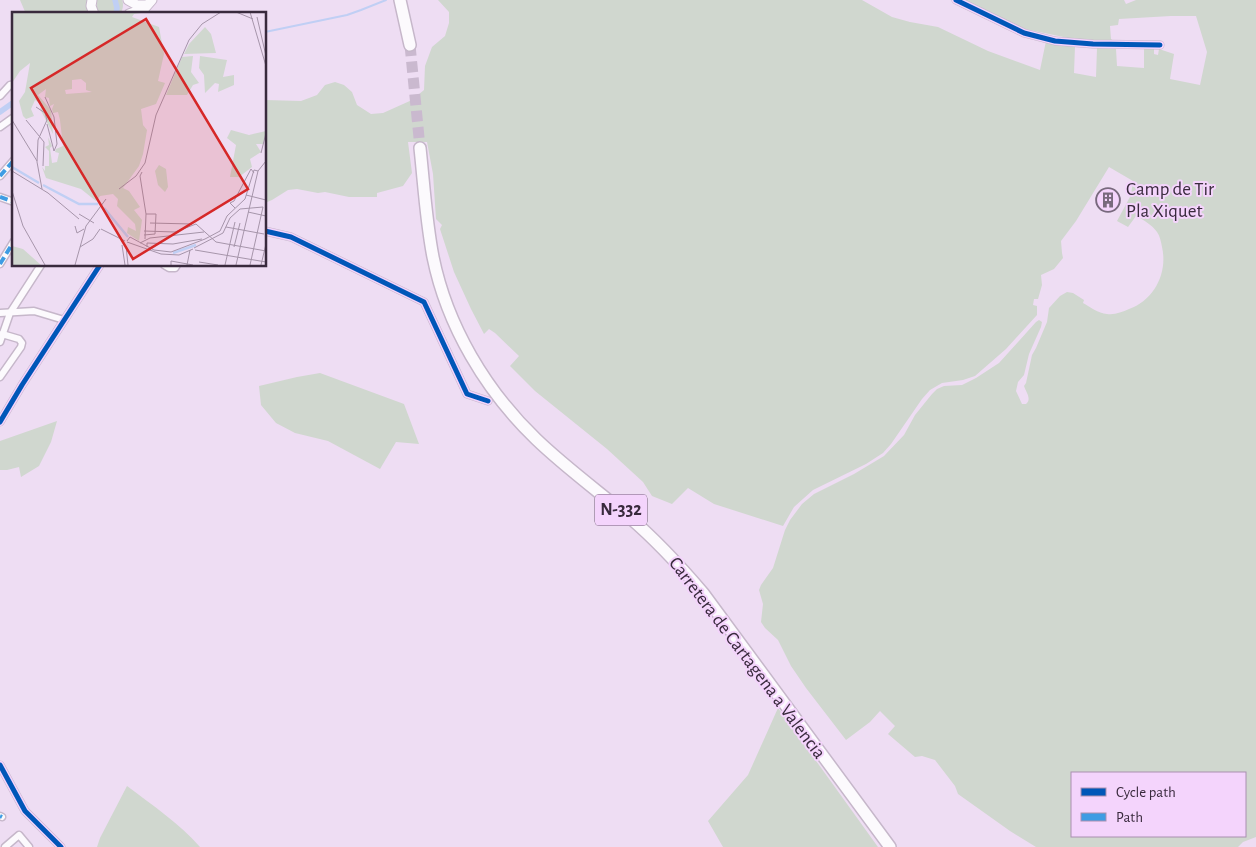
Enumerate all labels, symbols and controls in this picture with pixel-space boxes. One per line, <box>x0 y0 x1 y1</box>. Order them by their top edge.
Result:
inset map <box>12 12 266 266</box>
place label: Camp de Tir Pla Xiquet <box>1126 180 1214 221</box>
building icon: Camp de Tir Pla Xiquet <box>1095 187 1121 213</box>
road number: N-332 <box>595 494 647 526</box>
street label: Carretera de Cartagena a Valencia <box>665 554 829 763</box>
legend <box>1071 772 1246 837</box>
text: Cycle path <box>1116 785 1176 800</box>
text: Path <box>1116 810 1143 825</box>

